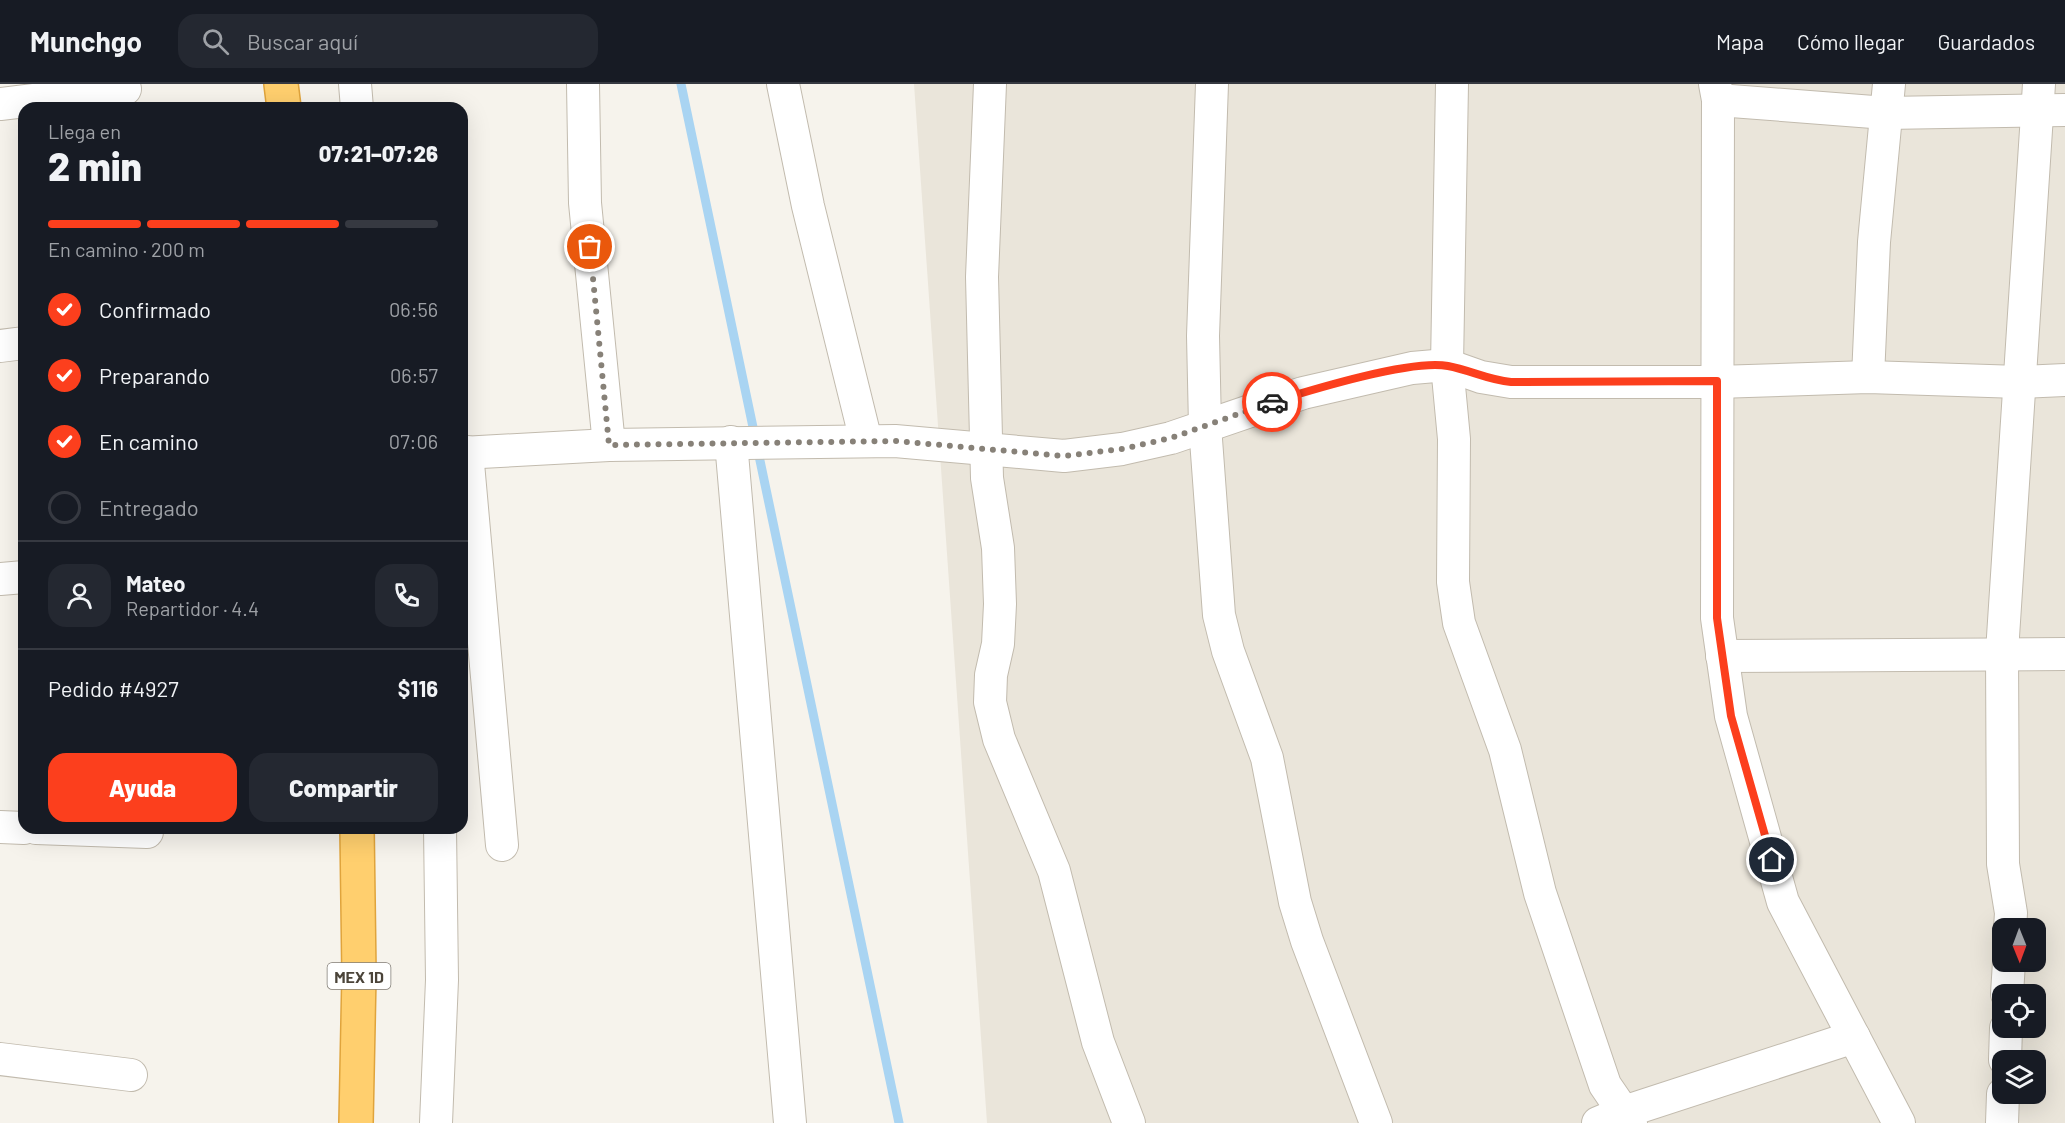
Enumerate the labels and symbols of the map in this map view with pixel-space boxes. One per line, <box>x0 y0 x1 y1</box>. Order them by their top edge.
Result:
pin <box>564 221 615 272</box>
courier <box>1242 372 1302 432</box>
pin <box>1746 834 1797 885</box>
north arrow <box>1992 918 2046 972</box>
road number: MEX 1D <box>328 963 391 989</box>

